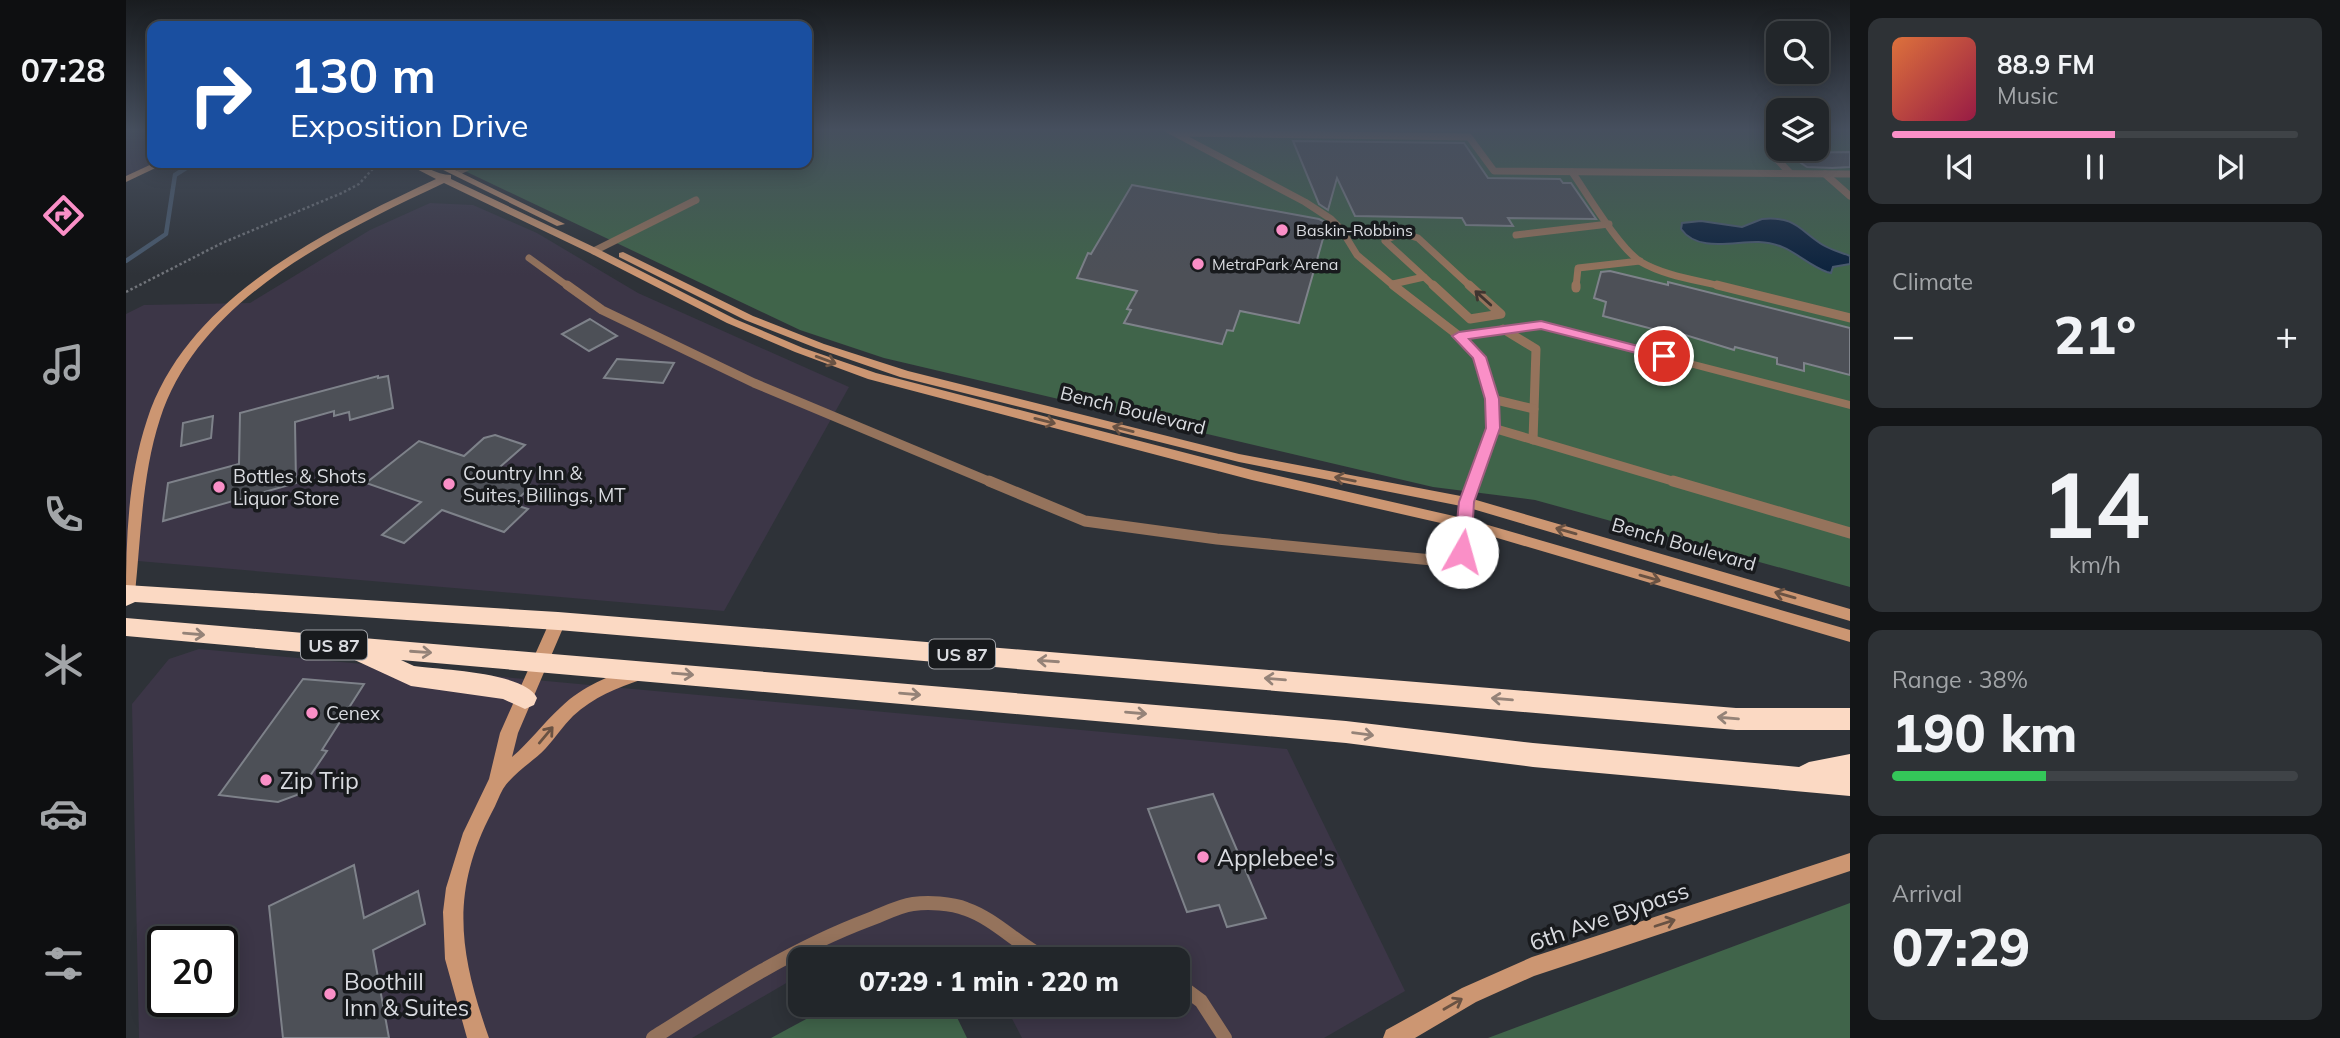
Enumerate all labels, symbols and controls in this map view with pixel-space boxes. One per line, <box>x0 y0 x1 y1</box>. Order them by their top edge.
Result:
map controls <box>1766 21 1829 161</box>
button: search <box>1766 21 1829 84</box>
text: 130 m <box>290 44 436 105</box>
text: 88.9 FM <box>1997 48 2095 81</box>
icon: right <box>175 49 266 140</box>
text: 07:28 <box>21 50 105 90</box>
text: Music <box>1997 81 2058 110</box>
button: layers <box>1766 98 1829 161</box>
text: Exposition Drive <box>290 105 528 145</box>
icon: previous <box>1941 148 1979 186</box>
icon: pause <box>2076 148 2114 186</box>
icon: next <box>2211 148 2249 186</box>
icon: directions <box>39 191 88 240</box>
place label: Baskin-Robbins <box>1296 220 1413 240</box>
marker: Baskin-Robbins <box>1274 222 1290 238</box>
place label: MetraPark Arena <box>1212 254 1338 274</box>
marker: MetraPark Arena <box>1190 256 1206 272</box>
text: Climate <box>1892 267 1973 296</box>
one-way arrow <box>1475 289 1492 306</box>
text: 21° <box>2054 302 2136 367</box>
text: − <box>1892 311 1915 359</box>
text: + <box>2275 311 2298 359</box>
pin <box>1634 326 1694 386</box>
icon: arrive <box>1645 337 1683 375</box>
icon: music <box>39 340 88 389</box>
one-way arrow <box>814 355 836 367</box>
street label: Bench Boulevard <box>1058 380 1208 440</box>
one-way arrow <box>1033 415 1055 428</box>
one-way arrow <box>1112 422 1135 435</box>
text: 14 <box>2040 447 2150 561</box>
place label: Country Inn & Suites, Billings, MT <box>463 461 626 507</box>
place label: Bottles & Shots Liquor Store <box>233 464 366 510</box>
one-way arrow <box>1334 471 1357 485</box>
marker: Country Inn & Suites, Billings, MT <box>441 476 457 492</box>
marker: Bottles & Shots Liquor Store <box>211 479 227 495</box>
icon: phone <box>39 490 88 539</box>
street label: Bench Boulevard <box>1609 512 1759 576</box>
position arrow <box>1425 515 1499 589</box>
one-way arrow <box>1555 524 1577 537</box>
text: km/h <box>2069 550 2121 579</box>
one-way arrow <box>1639 573 1661 586</box>
one-way arrow <box>1774 588 1796 601</box>
one-way arrow <box>182 628 205 641</box>
road number: US 87 <box>301 630 367 660</box>
icon: climate <box>39 640 88 689</box>
road number: US 87 <box>929 640 995 668</box>
one-way arrow <box>409 646 431 659</box>
one-way arrow <box>1037 654 1060 667</box>
text: Range · 38% <box>1892 665 2028 694</box>
one-way arrow <box>671 668 694 681</box>
one-way arrow <box>1264 672 1287 685</box>
one-way arrow <box>898 688 921 701</box>
one-way arrow <box>1491 692 1513 705</box>
text: 190 km <box>1892 700 2077 765</box>
place label: Cenex <box>326 701 380 725</box>
marker: Cenex <box>304 705 320 721</box>
one-way arrow <box>1125 707 1147 720</box>
one-way arrow <box>1718 711 1740 724</box>
one-way arrow <box>538 727 554 745</box>
one-way arrow <box>1351 727 1374 740</box>
place label: Zip Trip <box>280 766 359 795</box>
marker: Zip Trip <box>258 772 274 788</box>
icon: car <box>39 789 88 838</box>
place label: Applebee's <box>1217 843 1335 872</box>
marker: Applebee's <box>1195 849 1211 865</box>
street label: 6th Ave Bypass <box>1526 875 1692 957</box>
text: Arrival <box>1892 879 1962 908</box>
text: 07:29 <box>1892 914 2030 979</box>
one-way arrow <box>1654 916 1676 929</box>
speed limit sign: 20 <box>147 926 238 1017</box>
icon: filters <box>39 939 88 988</box>
text: 07:29 · 1 min · 220 m <box>859 965 1119 998</box>
place label: Boothill Inn & Suites <box>344 967 469 1022</box>
marker: Boothill Inn & Suites <box>322 986 338 1002</box>
one-way arrow <box>1442 997 1463 1010</box>

